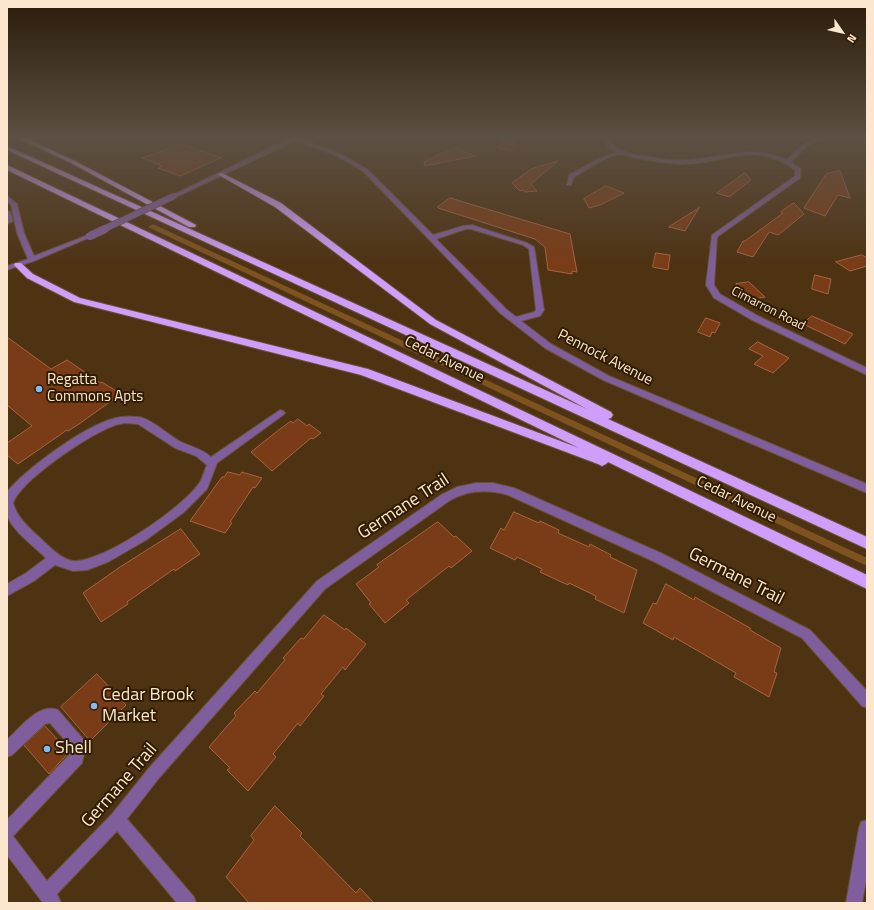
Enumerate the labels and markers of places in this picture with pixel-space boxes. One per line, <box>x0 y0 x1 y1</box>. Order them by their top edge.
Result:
place label: Regatta Commons Apts <box>47 371 143 406</box>
marker: Regatta Commons Apts <box>34 384 44 394</box>
place label: Cedar Brook Market <box>102 685 194 728</box>
marker: Cedar Brook Market <box>89 701 99 711</box>
place label: Shell <box>55 738 92 760</box>
marker: Shell <box>42 744 52 754</box>

